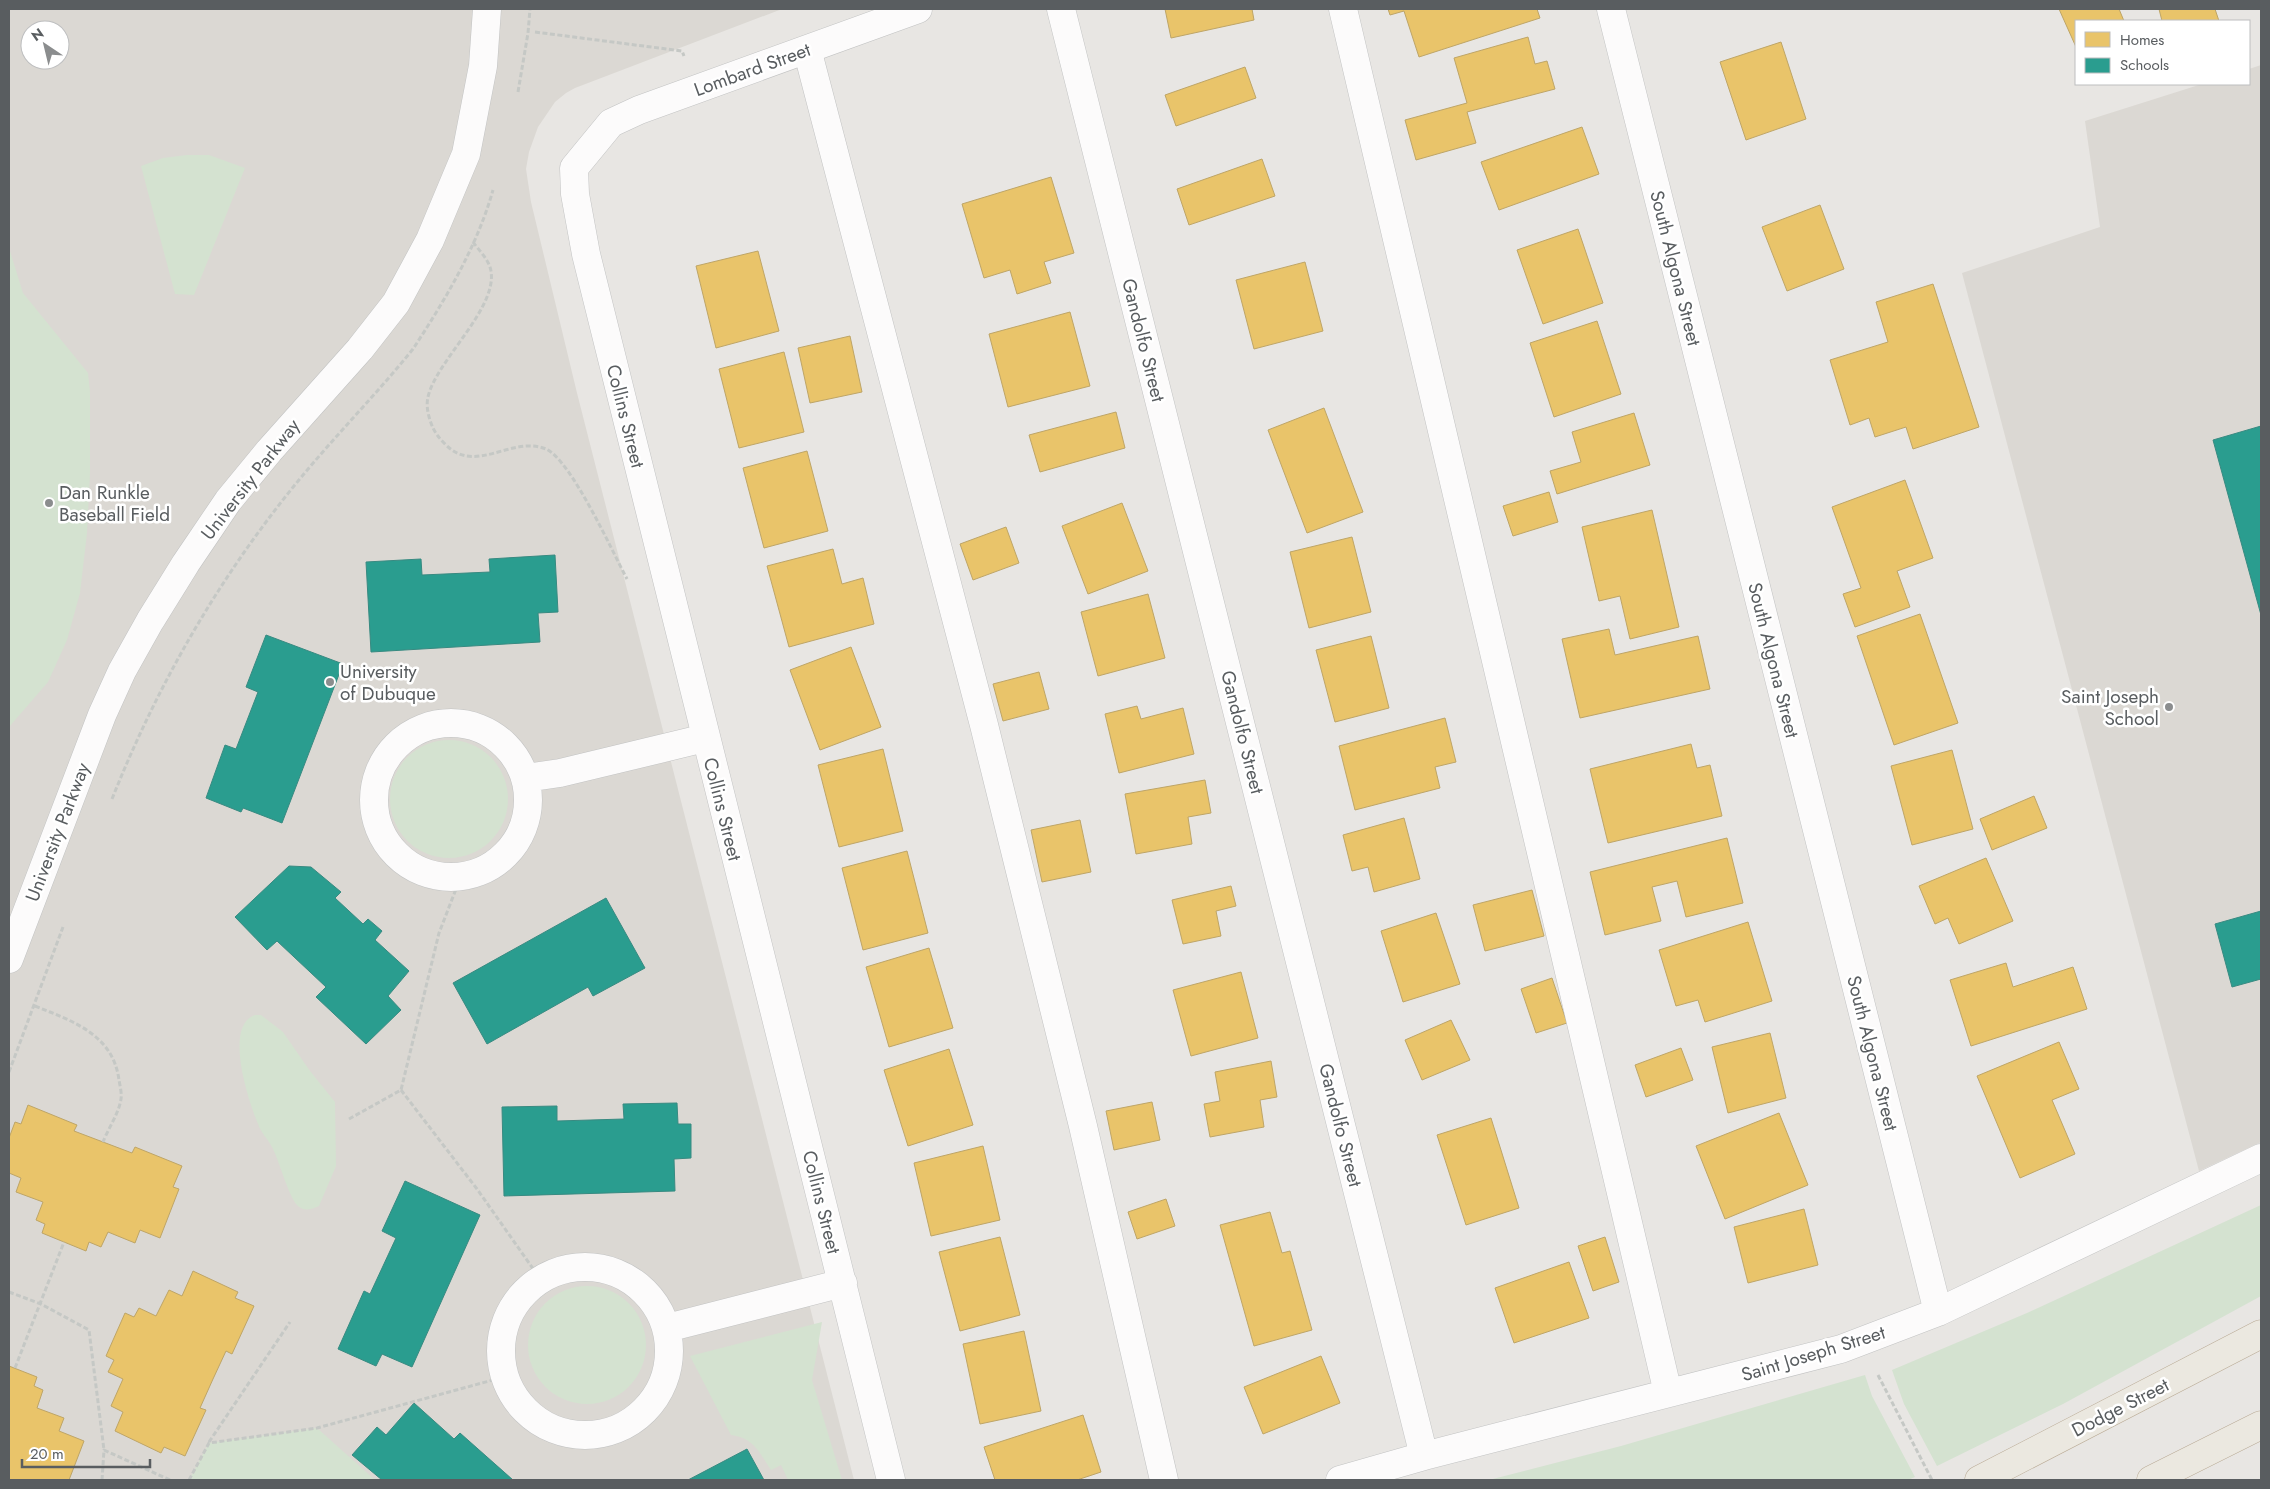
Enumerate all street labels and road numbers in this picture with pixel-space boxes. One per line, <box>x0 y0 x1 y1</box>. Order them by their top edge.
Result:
street label: Lombard Street <box>690 36 815 103</box>
street label: South Algona Street <box>1643 188 1708 349</box>
street label: Gandolfo Street <box>1115 276 1172 405</box>
street label: Collins Street <box>600 362 652 471</box>
street label: University Parkway <box>195 413 307 545</box>
street label: South Algona Street <box>1741 580 1806 741</box>
street label: Gandolfo Street <box>1214 668 1271 797</box>
street label: Collins Street <box>697 755 749 864</box>
street label: University Parkway <box>19 758 97 906</box>
street label: South Algona Street <box>1840 973 1905 1134</box>
street label: Gandolfo Street <box>1312 1061 1369 1190</box>
street label: Collins Street <box>796 1148 848 1257</box>
street label: Saint Joseph Street <box>1738 1319 1889 1388</box>
street label: Dodge Street <box>2067 1371 2174 1443</box>

